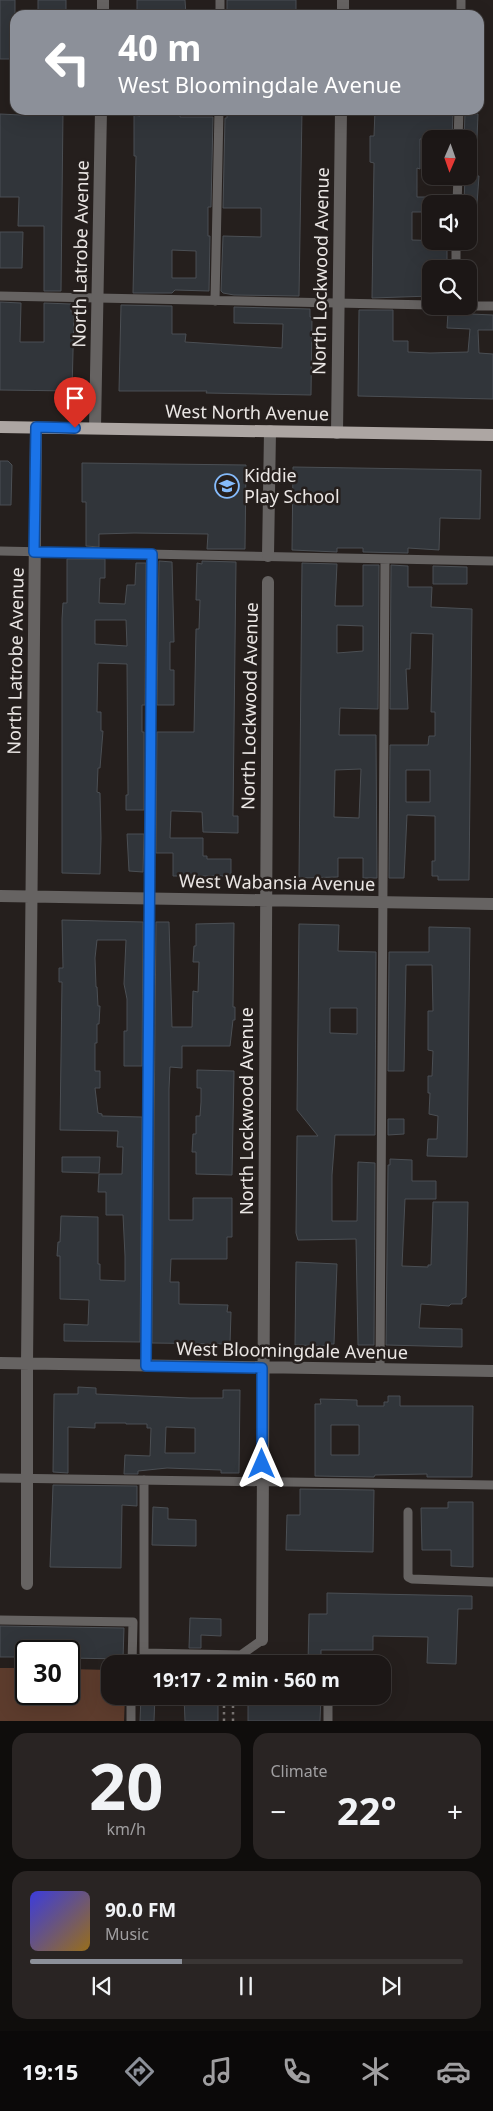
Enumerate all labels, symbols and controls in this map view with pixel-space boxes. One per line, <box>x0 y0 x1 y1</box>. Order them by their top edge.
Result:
text: 40 m <box>118 24 201 71</box>
icon: left <box>35 30 100 95</box>
text: West Bloomingdale Avenue <box>118 69 402 99</box>
north arrow <box>422 130 478 185</box>
map controls <box>422 130 477 315</box>
street label: North Latrobe Avenue <box>66 160 94 348</box>
street label: North Lockwood Avenue <box>306 167 334 375</box>
button: sound <box>422 195 477 250</box>
button: search <box>422 260 477 315</box>
pin <box>54 377 96 428</box>
icon: arrive <box>61 384 89 412</box>
street label: West North Avenue <box>165 399 329 425</box>
place label: Kiddie Play School <box>244 463 340 508</box>
school or university icon: Kiddie Play School <box>214 473 240 499</box>
street label: North Latrobe Avenue <box>1 567 29 755</box>
street label: North Lockwood Avenue <box>235 602 263 810</box>
street label: West Wabansia Avenue <box>179 868 375 896</box>
street label: North Lockwood Avenue <box>234 1007 258 1215</box>
street label: West Bloomingdale Avenue <box>176 1336 408 1364</box>
position arrow <box>235 1437 287 1489</box>
speed limit sign: 30 <box>15 1640 80 1705</box>
text: 19:17 · 2 min · 560 m <box>152 1667 340 1693</box>
text: 20 <box>89 1741 163 1829</box>
text: Climate <box>271 1760 328 1782</box>
text: 22° <box>337 1784 397 1836</box>
text: − <box>271 1792 287 1830</box>
text: + <box>447 1792 463 1830</box>
text: km/h <box>107 1818 146 1840</box>
text: 90.0 FM <box>105 1897 176 1923</box>
text: Music <box>105 1923 149 1945</box>
icon: previous <box>88 1972 116 2000</box>
icon: pause <box>232 1972 260 2000</box>
icon: next <box>377 1972 405 2000</box>
icon: directions <box>122 2054 157 2089</box>
icon: music <box>200 2054 235 2089</box>
icon: phone <box>279 2054 314 2089</box>
icon: climate <box>358 2054 393 2089</box>
icon: car <box>436 2054 471 2089</box>
text: 19:15 <box>22 2056 78 2086</box>

